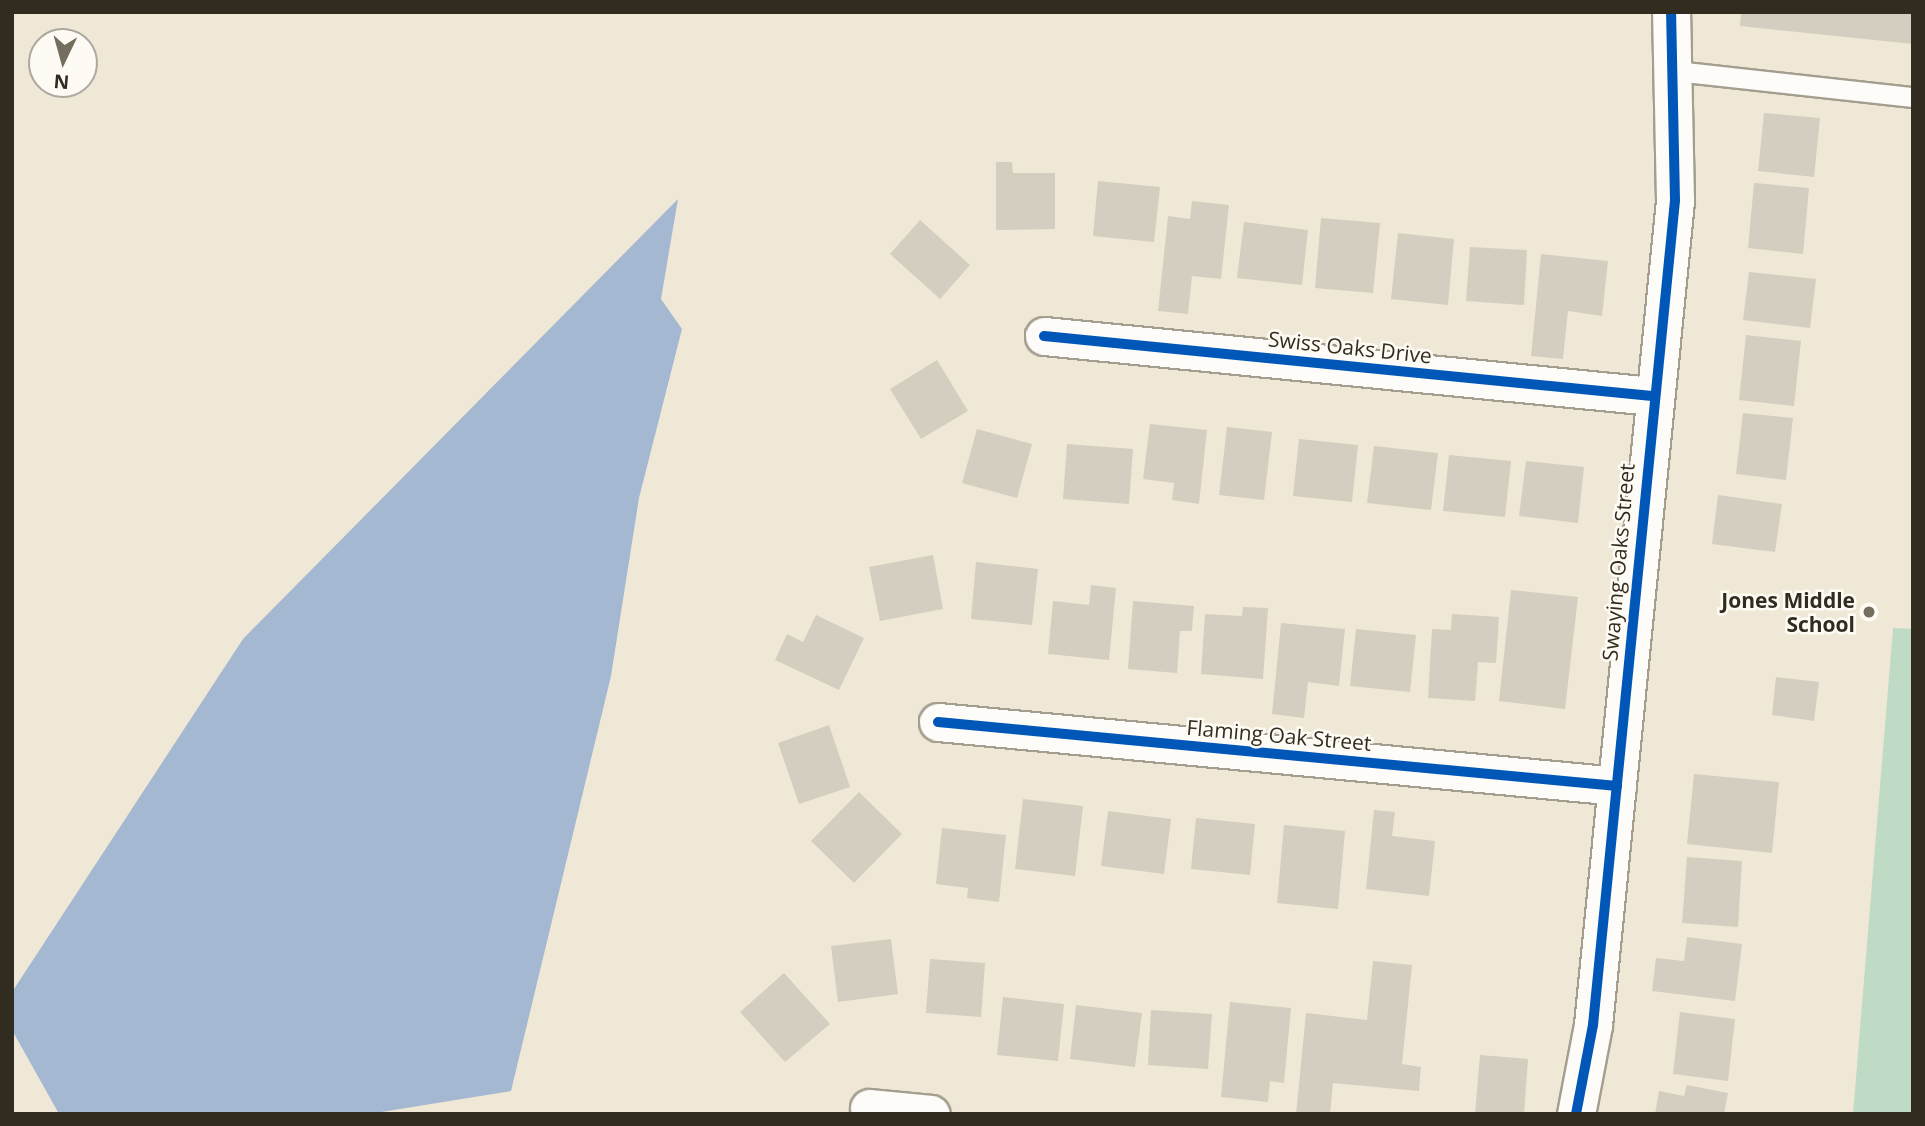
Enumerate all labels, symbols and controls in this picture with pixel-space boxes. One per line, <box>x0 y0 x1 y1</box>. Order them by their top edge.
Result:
north arrow <box>28 28 98 98</box>
text: N <box>53 68 70 96</box>
street label: Swiss Oaks Drive <box>1267 326 1433 368</box>
street label: Swaying Oaks Street <box>1597 462 1639 662</box>
place label: Jones Middle School <box>1721 587 1855 637</box>
marker: Jones Middle School <box>1861 604 1877 620</box>
street label: Flaming Oak Street <box>1186 714 1372 756</box>

